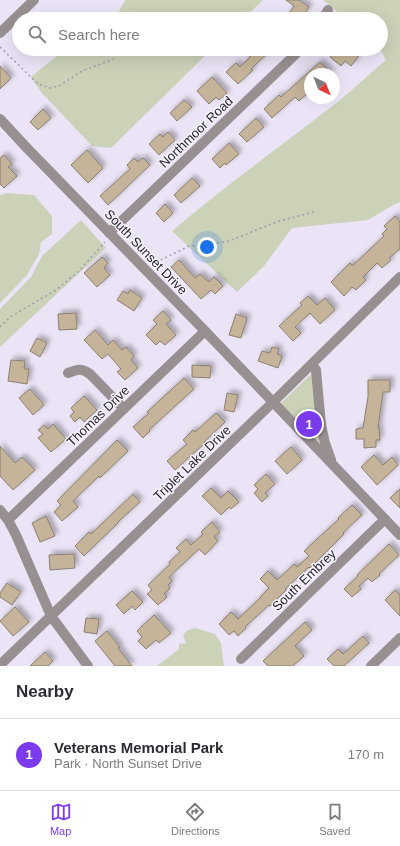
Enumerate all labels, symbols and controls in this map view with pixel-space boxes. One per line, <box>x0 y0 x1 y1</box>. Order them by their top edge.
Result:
search box <box>12 12 388 56</box>
icon: search <box>26 23 48 45</box>
text: Search here <box>58 26 140 43</box>
north arrow <box>304 68 340 104</box>
street label: Northmoor Road <box>156 93 236 171</box>
street label: South Sunset Drive <box>102 207 190 297</box>
your location <box>197 237 217 257</box>
street label: Thomas Drive <box>64 382 132 450</box>
pin: 1 <box>296 409 322 439</box>
street label: Triplet Lake Drive <box>150 422 234 504</box>
street label: South Embrey <box>269 546 339 614</box>
text: Nearby <box>16 682 74 701</box>
text: Veterans Memorial Park <box>54 739 223 756</box>
text: 1 <box>25 747 33 762</box>
text: 170 m <box>348 747 384 762</box>
text: Park · North Sunset Drive <box>54 756 202 771</box>
tab: Map <box>50 801 72 837</box>
tab: Directions <box>171 801 220 837</box>
tab: Saved <box>319 801 350 837</box>

